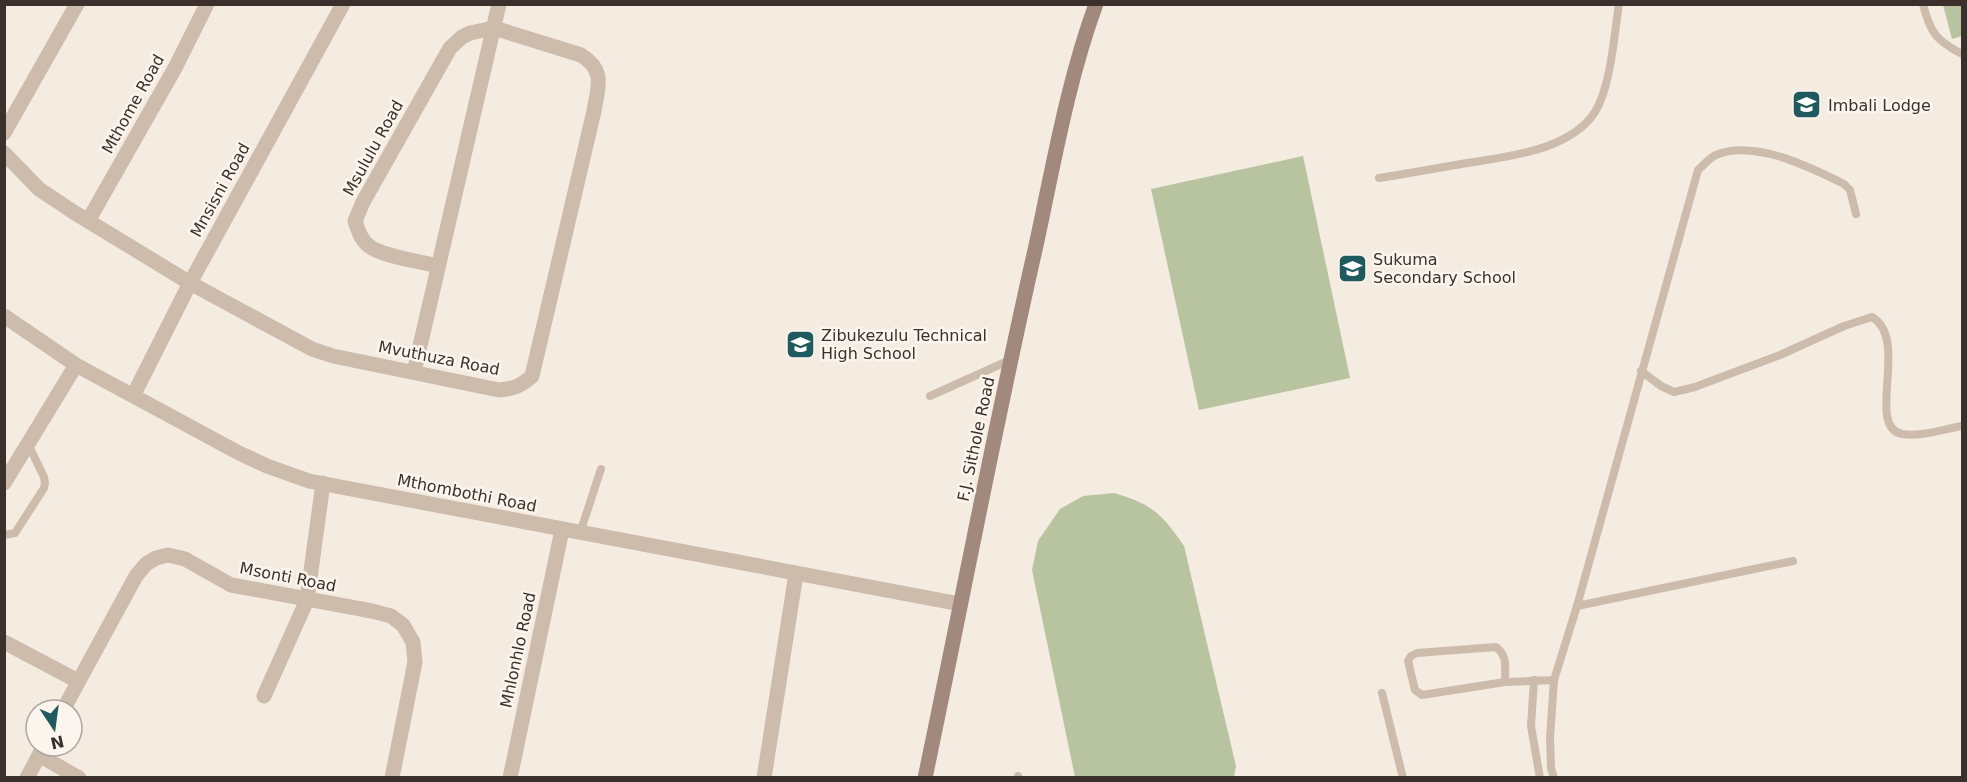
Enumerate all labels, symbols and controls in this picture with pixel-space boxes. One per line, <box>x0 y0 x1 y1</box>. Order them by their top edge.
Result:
street label: Mthome Road <box>98 51 168 157</box>
school or university icon: Imbali Lodge <box>1791 89 1823 121</box>
place label: Imbali Lodge <box>1828 96 1931 115</box>
street label: Msululu Road <box>339 97 407 199</box>
street label: Mnsisni Road <box>186 140 254 240</box>
place label: Sukuma Secondary School <box>1373 250 1516 287</box>
school or university icon: Sukuma Secondary School <box>1336 252 1368 284</box>
place label: Zibukezulu Technical High School <box>821 326 987 363</box>
school or university icon: Zibukezulu Technical High School <box>784 328 816 360</box>
street label: Mvuthuza Road <box>377 337 501 379</box>
street label: F.J. Sithole Road <box>954 375 998 503</box>
street label: Mthombothi Road <box>396 470 538 516</box>
street label: Msonti Road <box>238 558 338 596</box>
street label: Mhlonhlo Road <box>496 590 540 710</box>
north arrow <box>24 698 84 758</box>
text: N <box>49 731 66 753</box>

